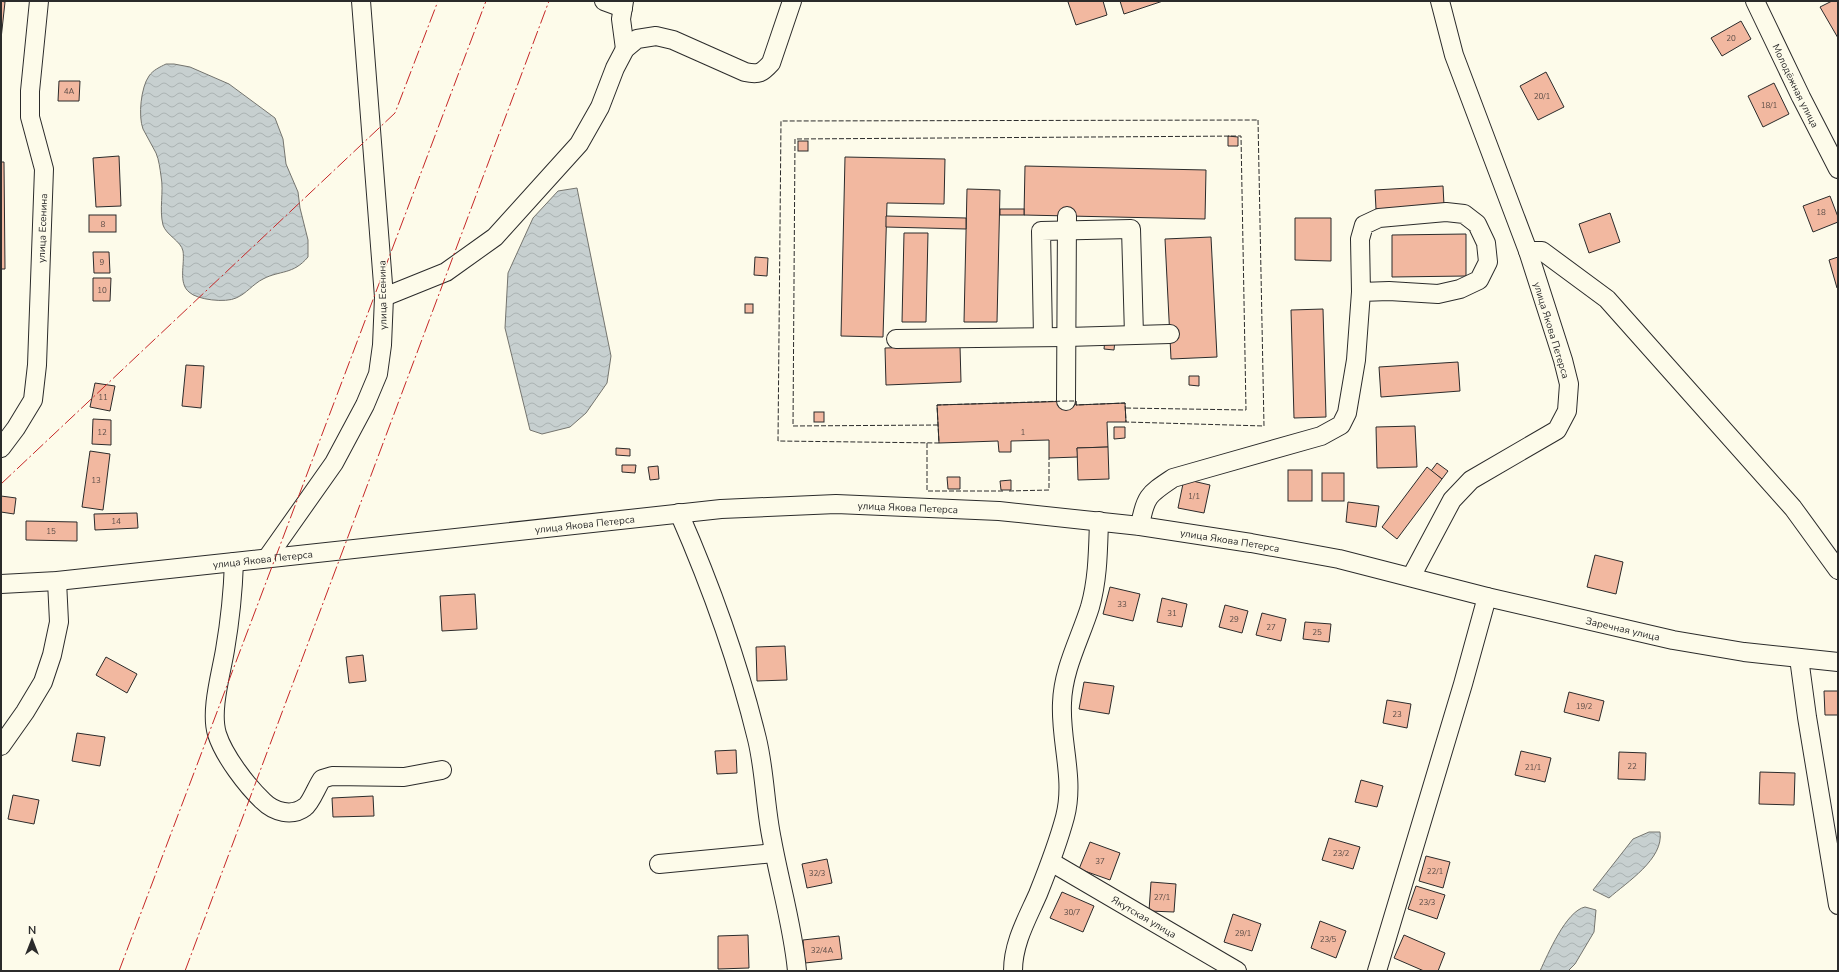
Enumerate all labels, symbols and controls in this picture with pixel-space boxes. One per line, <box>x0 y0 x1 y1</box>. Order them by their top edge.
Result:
house number: 20 <box>1726 33 1736 44</box>
street label: Молодёжная улица <box>1769 42 1822 130</box>
house number: 4А <box>64 86 74 97</box>
house number: 20/1 <box>1534 91 1551 102</box>
house number: 18/1 <box>1761 100 1778 111</box>
street label: улица Есенина <box>35 193 51 263</box>
house number: 18 <box>1816 207 1826 218</box>
house number: 8 <box>101 219 106 230</box>
house number: 9 <box>100 257 105 268</box>
street label: улица Есенина <box>375 260 391 330</box>
street label: улица Якова Петерса <box>1530 280 1572 380</box>
house number: 10 <box>97 285 107 296</box>
house number: 11 <box>98 392 108 403</box>
house number: 12 <box>97 427 107 438</box>
house number: 1 <box>1021 427 1026 438</box>
house number: 13 <box>91 475 101 486</box>
house number: 1/1 <box>1188 491 1200 502</box>
street label: улица Якова Петерса <box>857 499 958 517</box>
street label: улица Якова Петерса <box>534 512 636 537</box>
house number: 14 <box>111 516 121 527</box>
house number: 15 <box>46 526 56 537</box>
street label: улица Якова Петерса <box>1179 526 1281 556</box>
street label: улица Якова Петерса <box>212 547 314 572</box>
house number: 33 <box>1117 599 1127 610</box>
house number: 31 <box>1167 608 1177 619</box>
house number: 29 <box>1229 614 1239 625</box>
street label: Заречная улица <box>1584 614 1661 645</box>
house number: 27 <box>1266 622 1276 633</box>
house number: 25 <box>1312 627 1322 638</box>
house number: 19/2 <box>1576 701 1593 712</box>
house number: 23 <box>1392 709 1402 720</box>
house number: 22 <box>1627 761 1637 772</box>
house number: 21/1 <box>1525 762 1542 773</box>
house number: 23/2 <box>1333 848 1350 859</box>
house number: 37 <box>1095 856 1105 867</box>
house number: 22/1 <box>1427 866 1444 877</box>
house number: 32/3 <box>809 868 826 879</box>
house number: 27/1 <box>1154 892 1171 903</box>
street label: Якутская улица <box>1109 893 1179 942</box>
house number: 23/3 <box>1419 897 1436 908</box>
house number: 30/7 <box>1064 907 1081 918</box>
north arrow <box>12 920 52 960</box>
text: N <box>28 923 36 938</box>
house number: 29/1 <box>1235 928 1252 939</box>
house number: 23/5 <box>1320 934 1337 945</box>
house number: 32/4А <box>811 945 833 956</box>

